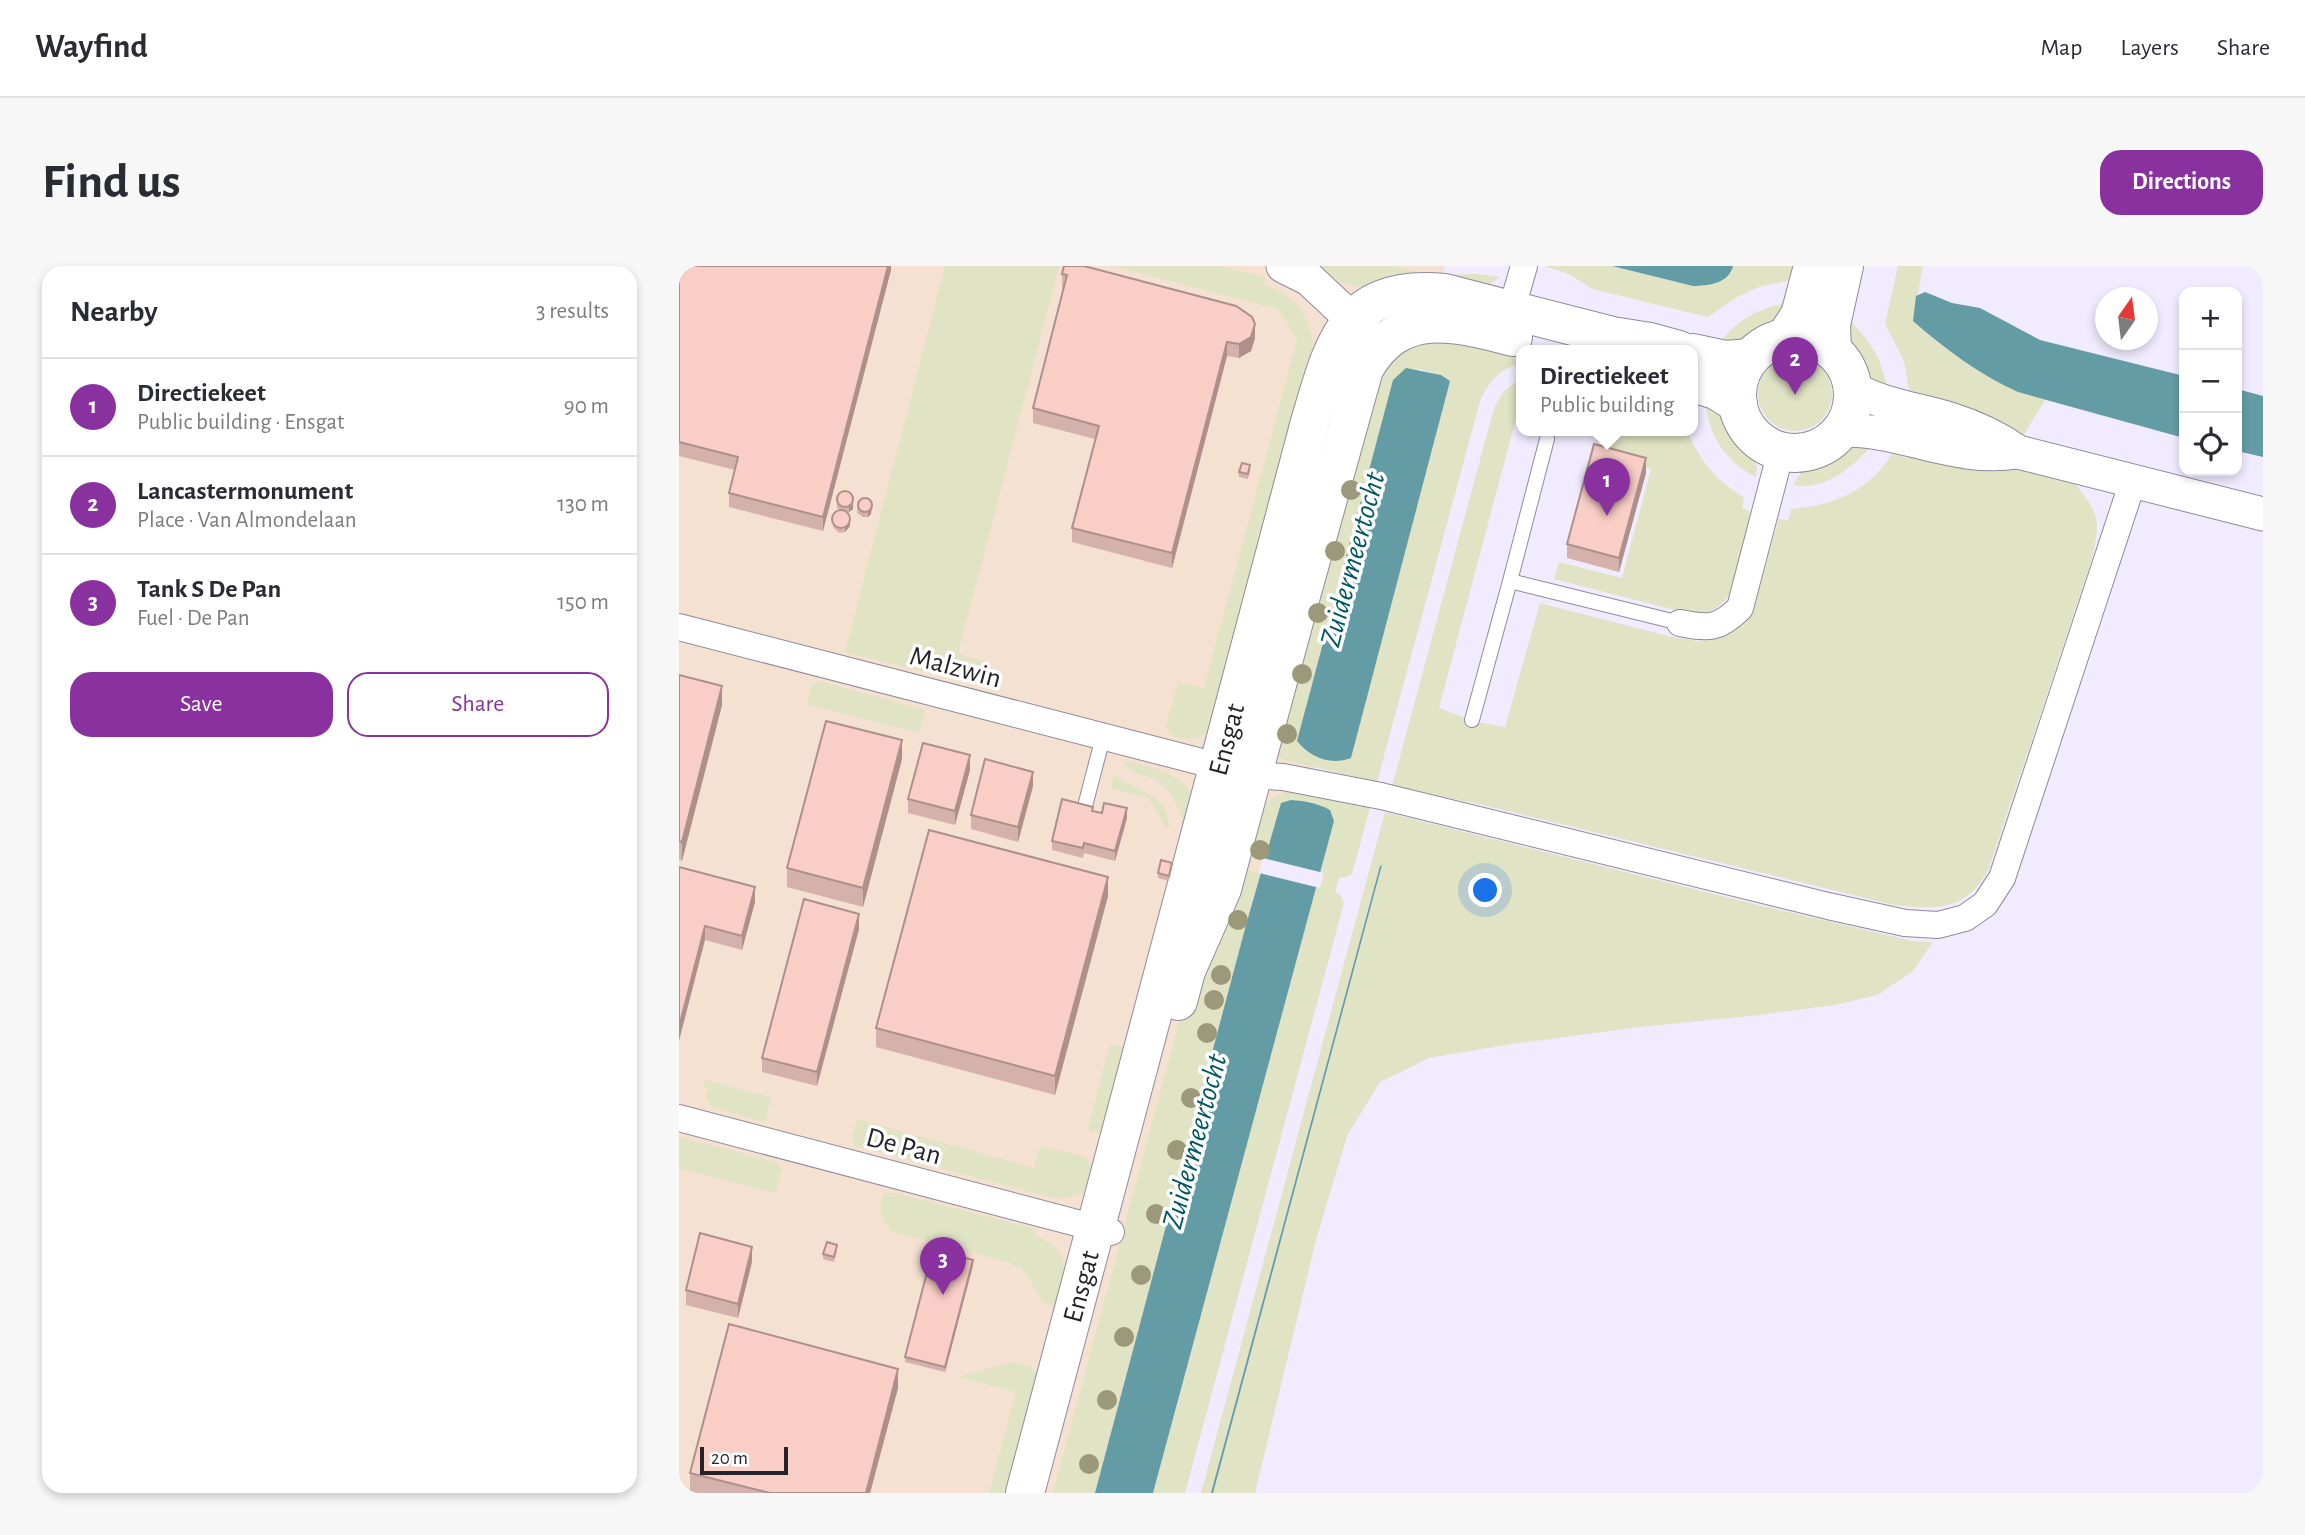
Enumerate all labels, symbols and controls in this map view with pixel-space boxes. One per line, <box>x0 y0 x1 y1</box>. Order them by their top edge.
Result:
text: Wayfind <box>35 31 148 64</box>
text: Map <box>2040 36 2082 60</box>
text: Layers <box>2120 36 2179 60</box>
text: Share <box>2217 36 2270 60</box>
button: Directions <box>2100 150 2263 215</box>
text: Find us <box>42 158 181 207</box>
north arrow <box>2095 287 2158 350</box>
map controls <box>2179 287 2242 476</box>
button: + <box>2179 287 2242 350</box>
text: Nearby <box>70 297 158 327</box>
text: 3 results <box>536 300 609 323</box>
pin: 2 <box>1772 337 1818 395</box>
popup <box>1516 345 1698 436</box>
button: − <box>2179 350 2242 413</box>
text: Directiekeet <box>1540 363 1668 389</box>
text: Directiekeet <box>137 380 266 406</box>
text: Public building <box>1540 394 1674 417</box>
text: 1 <box>89 395 97 418</box>
text: 90 m <box>564 395 609 418</box>
text: Public building · Ensgat <box>137 411 344 434</box>
button: locate <box>2179 413 2242 476</box>
pin: 1 <box>1584 458 1630 516</box>
water label: Zuidermeertocht <box>1315 469 1391 650</box>
text: Lancastermonument <box>137 478 353 504</box>
text: 2 <box>88 493 98 516</box>
text: 130 m <box>557 493 609 516</box>
text: Place · Van Almondelaan <box>137 509 357 532</box>
text: Tank S De Pan <box>137 576 281 602</box>
text: 3 <box>88 591 98 614</box>
text: 150 m <box>557 591 609 614</box>
text: Fuel · De Pan <box>137 607 250 630</box>
street label: Malzwin <box>907 642 1004 694</box>
button: Save <box>70 672 333 737</box>
button: Share <box>347 672 609 737</box>
street label: Ensgat <box>1205 701 1250 779</box>
your location <box>1468 873 1502 907</box>
water label: Zuidermeertocht <box>1157 1051 1233 1232</box>
street label: De Pan <box>863 1124 944 1170</box>
pin: 3 <box>920 1237 966 1295</box>
street label: Ensgat <box>1059 1248 1105 1326</box>
scale bar <box>700 1444 787 1476</box>
text: 20 m <box>711 1449 748 1468</box>

